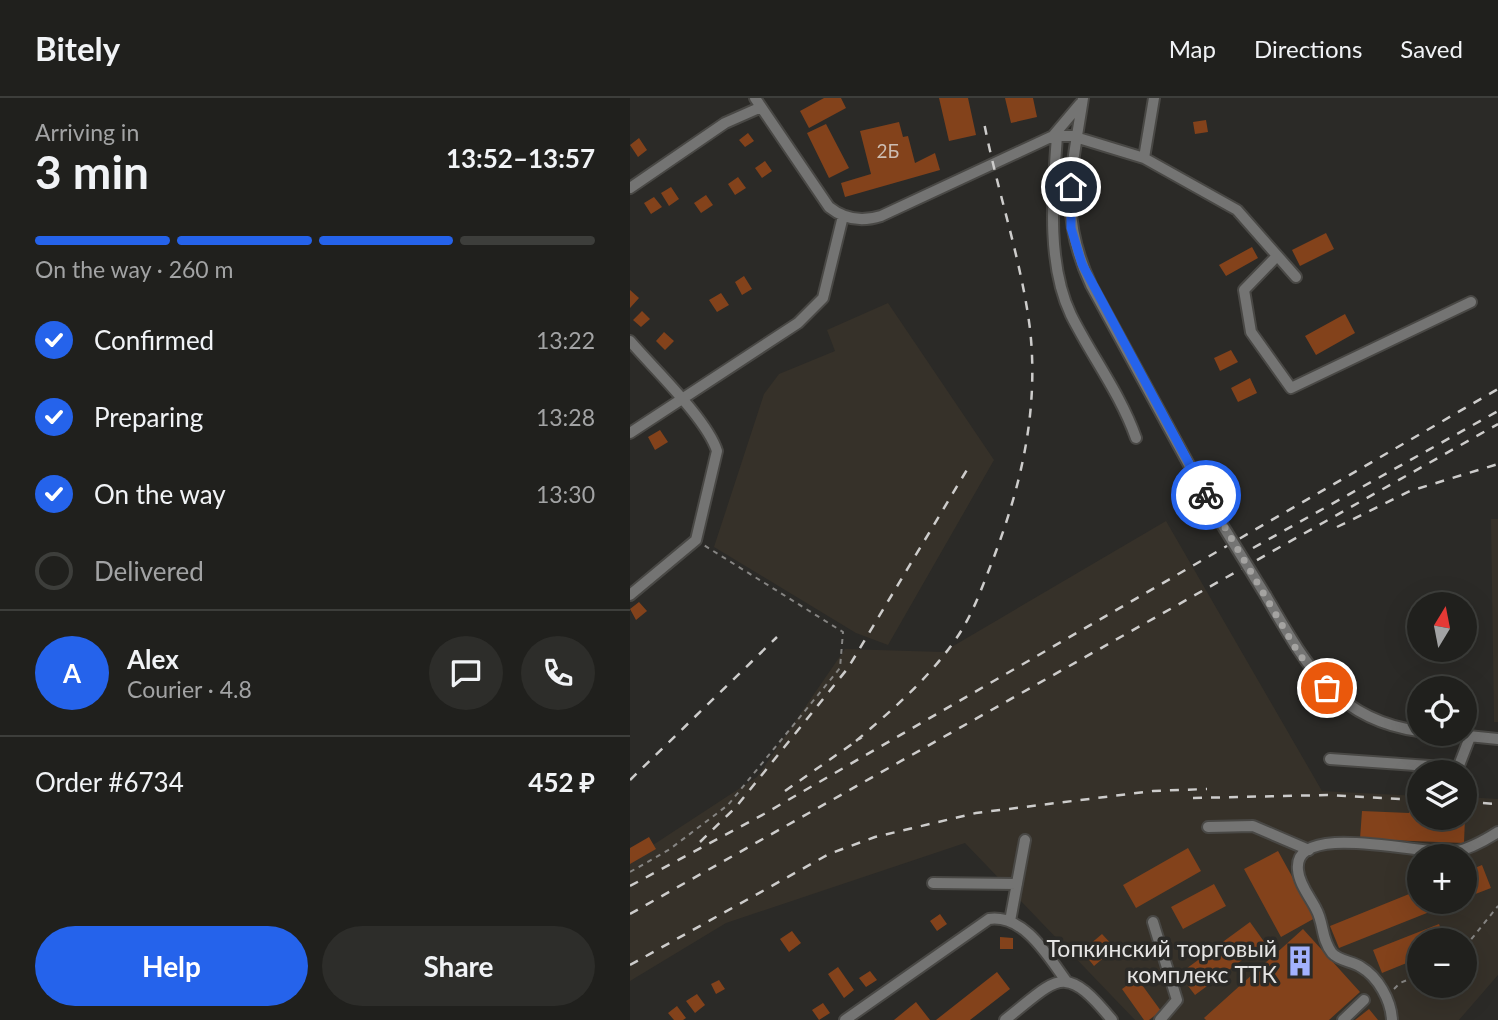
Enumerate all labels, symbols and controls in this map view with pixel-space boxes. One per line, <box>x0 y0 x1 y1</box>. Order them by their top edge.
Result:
text: Bitely <box>35 28 120 68</box>
text: Map <box>1169 34 1216 63</box>
text: Directions <box>1254 34 1362 63</box>
text: Saved <box>1400 34 1463 63</box>
text: Arriving in <box>35 118 139 146</box>
house number: 2Б <box>877 139 899 162</box>
text: 13:52–13:57 <box>446 142 595 174</box>
text: 3 min <box>35 144 149 199</box>
pin <box>1041 157 1101 217</box>
icon: home <box>1052 168 1090 206</box>
text: On the way · 260 m <box>35 255 234 283</box>
icon: check <box>35 321 73 359</box>
text: Confirmed <box>94 324 214 356</box>
text: 13:22 <box>536 326 595 354</box>
icon: check <box>35 398 73 436</box>
text: Preparing <box>94 401 203 433</box>
text: 13:28 <box>536 403 595 431</box>
courier <box>1171 460 1241 530</box>
icon: check <box>35 475 73 513</box>
icon: bike <box>1187 476 1225 514</box>
text: On the way <box>94 478 226 510</box>
text: 13:30 <box>536 480 595 508</box>
text: Delivered <box>94 555 204 587</box>
north arrow <box>1407 592 1477 662</box>
map controls <box>1407 592 1477 998</box>
button: chat <box>429 636 503 710</box>
button: phone <box>521 636 595 710</box>
text: Alex <box>127 643 179 675</box>
text: A <box>63 657 81 689</box>
pin <box>1297 658 1357 718</box>
icon: bag <box>1308 669 1346 707</box>
text: Courier · 4.8 <box>127 675 252 703</box>
button: locate <box>1407 676 1477 746</box>
button: layers <box>1407 760 1477 830</box>
text: Order #6734 <box>35 766 184 798</box>
text: 452 ₽ <box>528 766 595 798</box>
button: + <box>1407 844 1477 914</box>
button: Help <box>35 926 308 1006</box>
button: Share <box>322 926 595 1006</box>
button: − <box>1407 928 1477 998</box>
place label: Топкинский торговый комплекс ТТК <box>1047 934 1278 988</box>
building icon: Топкинский торговый комплекс ТТК <box>1283 944 1317 978</box>

